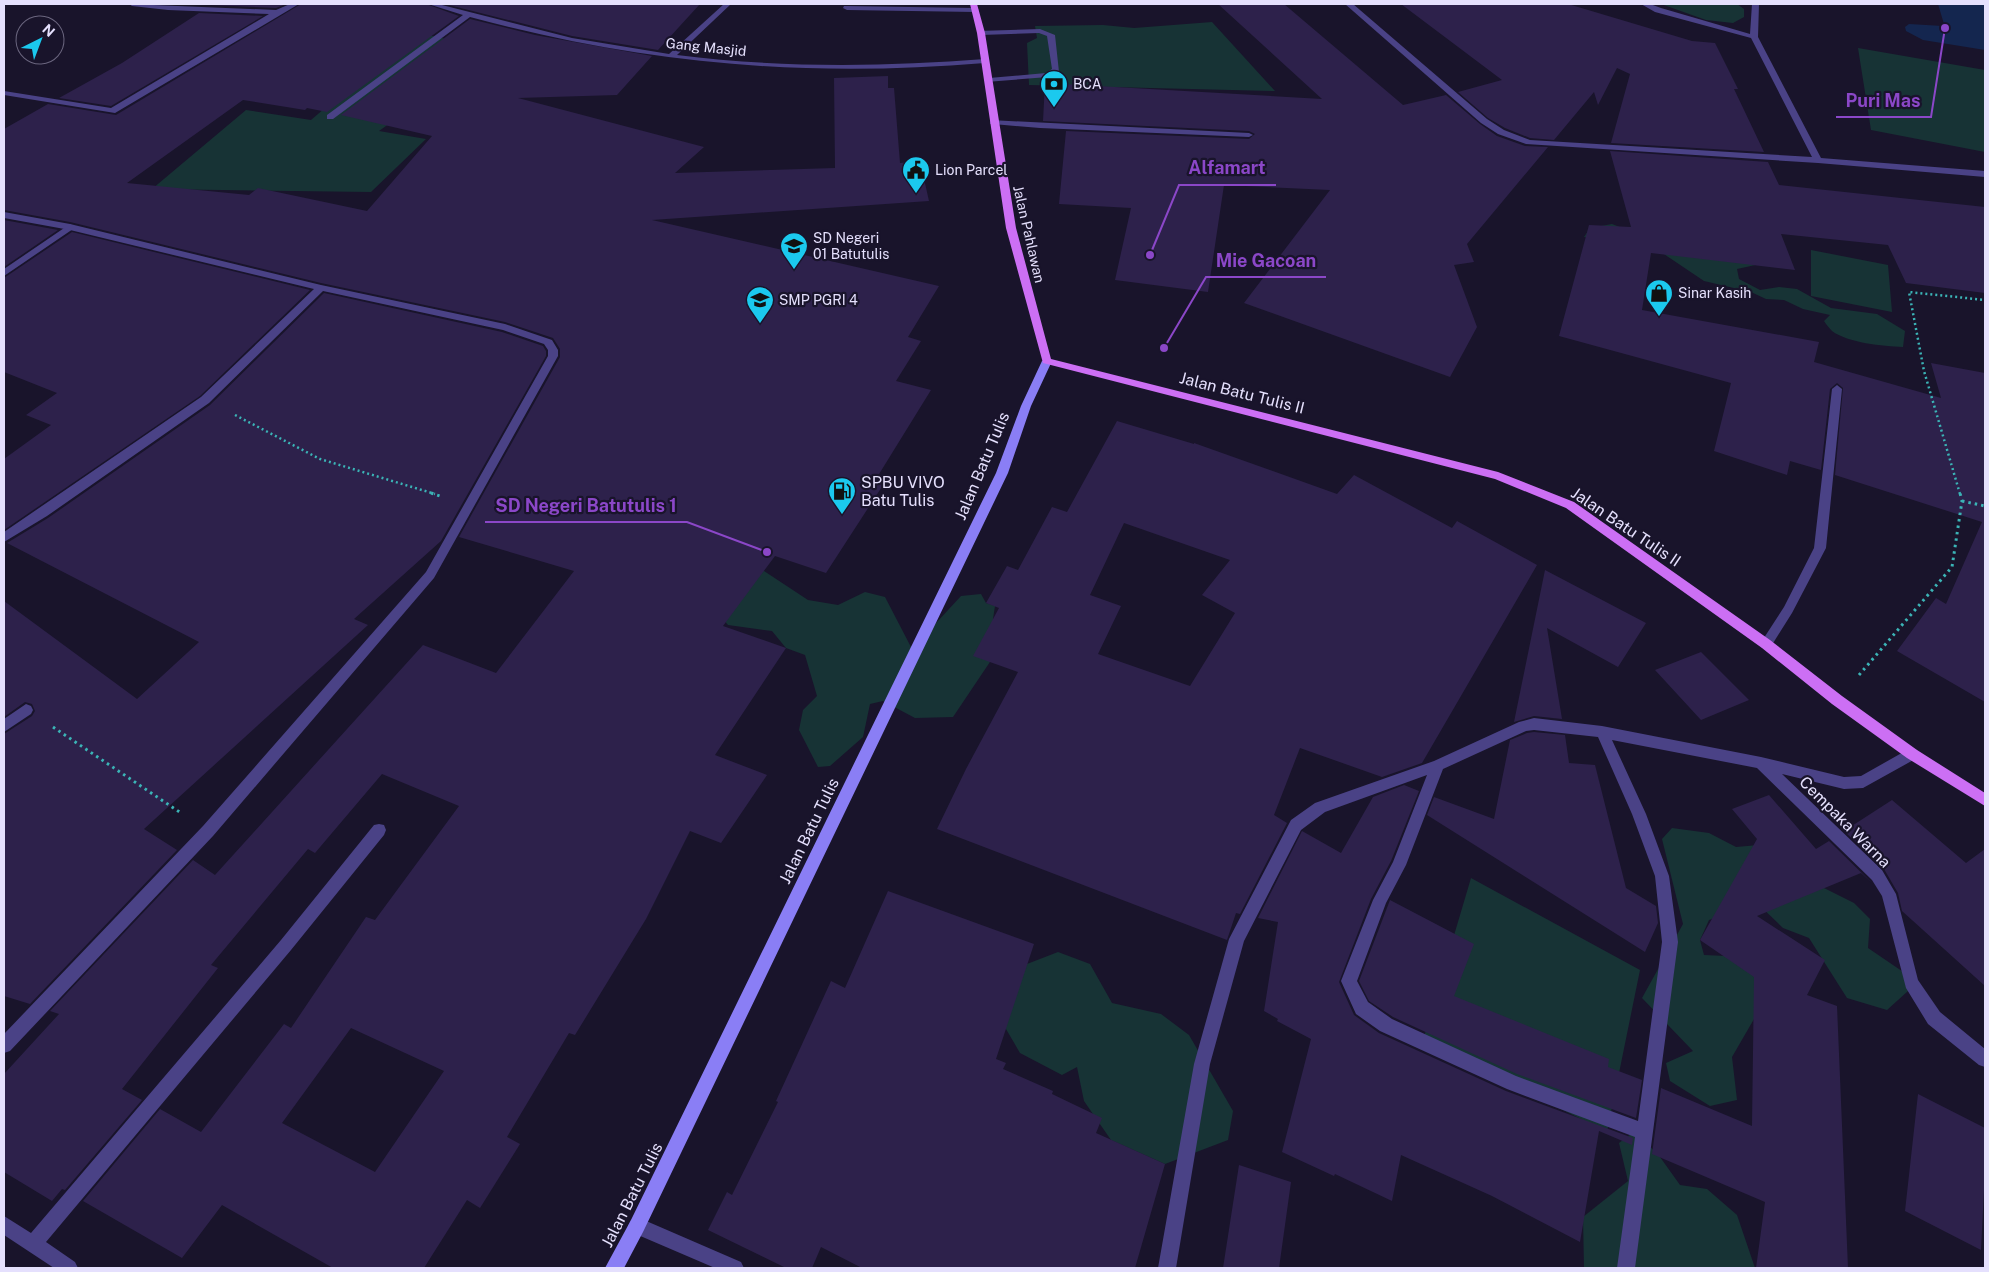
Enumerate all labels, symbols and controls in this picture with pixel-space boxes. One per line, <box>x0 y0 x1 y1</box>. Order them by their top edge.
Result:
north arrow <box>15 15 65 65</box>
text: N <box>39 21 58 40</box>
street label: Gang Masjid <box>665 35 747 59</box>
bank icon: BCA <box>1039 69 1069 108</box>
place label: BCA <box>1073 76 1102 92</box>
callout: Puri Mas <box>1836 84 1931 117</box>
text: Puri Mas <box>1846 90 1920 111</box>
callout: Alfamart <box>1179 152 1276 185</box>
public building icon: Lion Parcel <box>901 155 931 194</box>
text: Alfamart <box>1188 157 1266 178</box>
place label: Lion Parcel <box>935 162 1008 178</box>
street label: Jalan Pahlawan <box>1010 184 1048 284</box>
place label: SD Negeri 01 Batutulis <box>813 230 889 262</box>
school or university icon: SD Negeri 01 Batutulis <box>779 231 809 270</box>
callout: Mie Gacoan <box>1206 244 1326 277</box>
text: Mie Gacoan <box>1216 250 1316 271</box>
shop icon: Sinar Kasih <box>1644 278 1674 317</box>
school or university icon: SMP PGRI 4 <box>745 285 775 324</box>
place label: Sinar Kasih <box>1678 285 1751 301</box>
place label: SMP PGRI 4 <box>779 292 858 308</box>
street label: Jalan Batu Tulis II <box>1178 368 1306 418</box>
street label: Jalan Batu Tulis <box>951 409 1013 523</box>
place label: SPBU VIVO Batu Tulis <box>861 473 945 510</box>
fuel station icon: SPBU VIVO Batu Tulis <box>827 476 857 515</box>
street label: Jalan Batu Tulis II <box>1568 483 1684 571</box>
callout: SD Negeri Batutulis 1 <box>485 489 687 522</box>
text: SD Negeri Batutulis 1 <box>495 495 677 516</box>
street label: Cempaka Warna <box>1795 772 1895 872</box>
street label: Jalan Batu Tulis <box>775 775 843 887</box>
street label: Jalan Batu Tulis <box>597 1139 667 1251</box>

